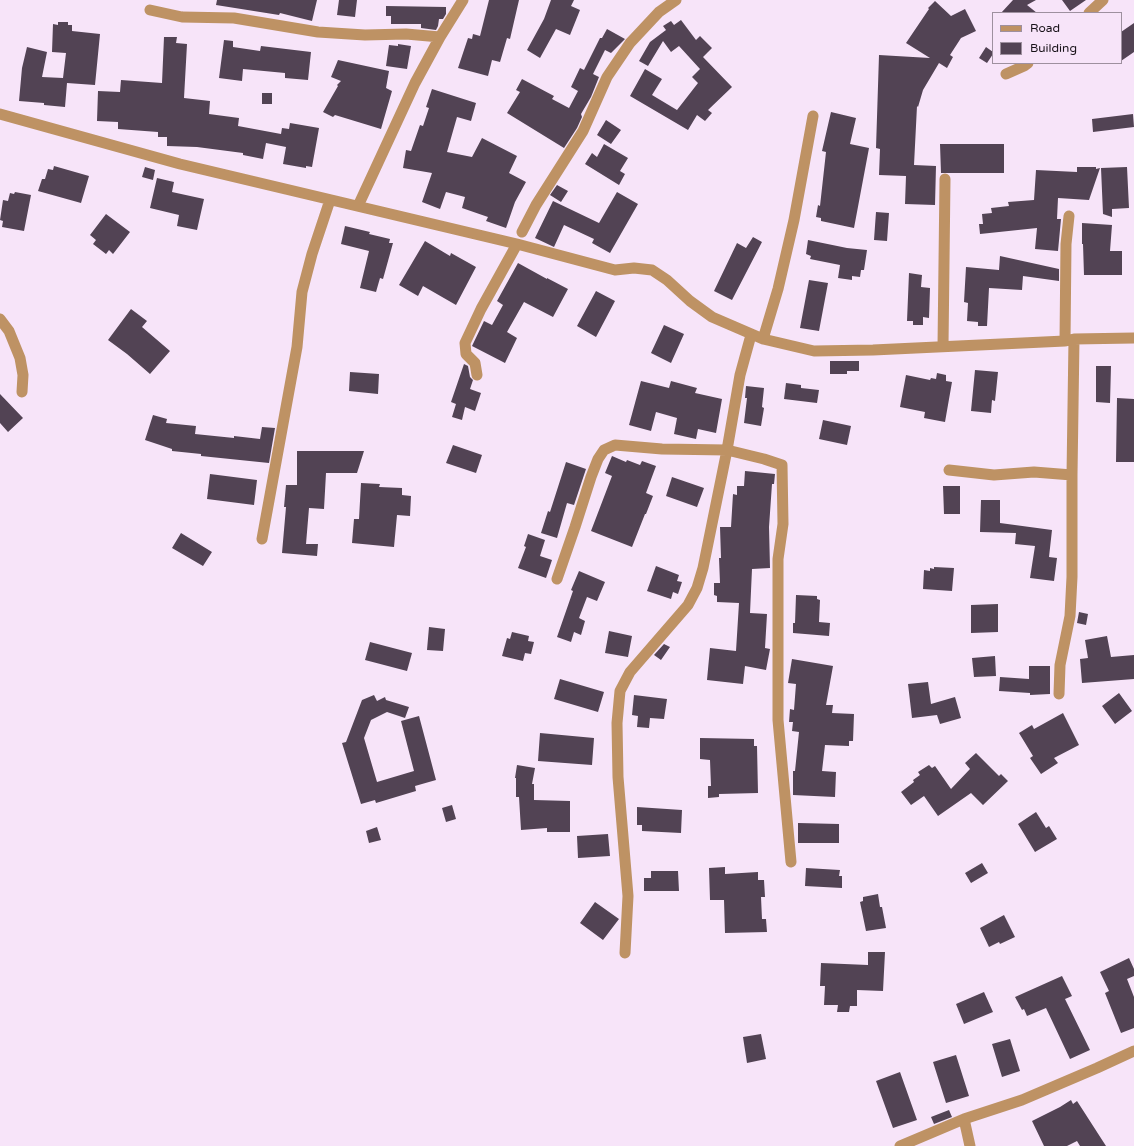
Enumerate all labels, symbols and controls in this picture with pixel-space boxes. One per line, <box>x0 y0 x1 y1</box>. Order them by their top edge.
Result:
legend <box>992 12 1122 64</box>
text: Road <box>1030 21 1060 35</box>
text: Building <box>1030 41 1077 55</box>

